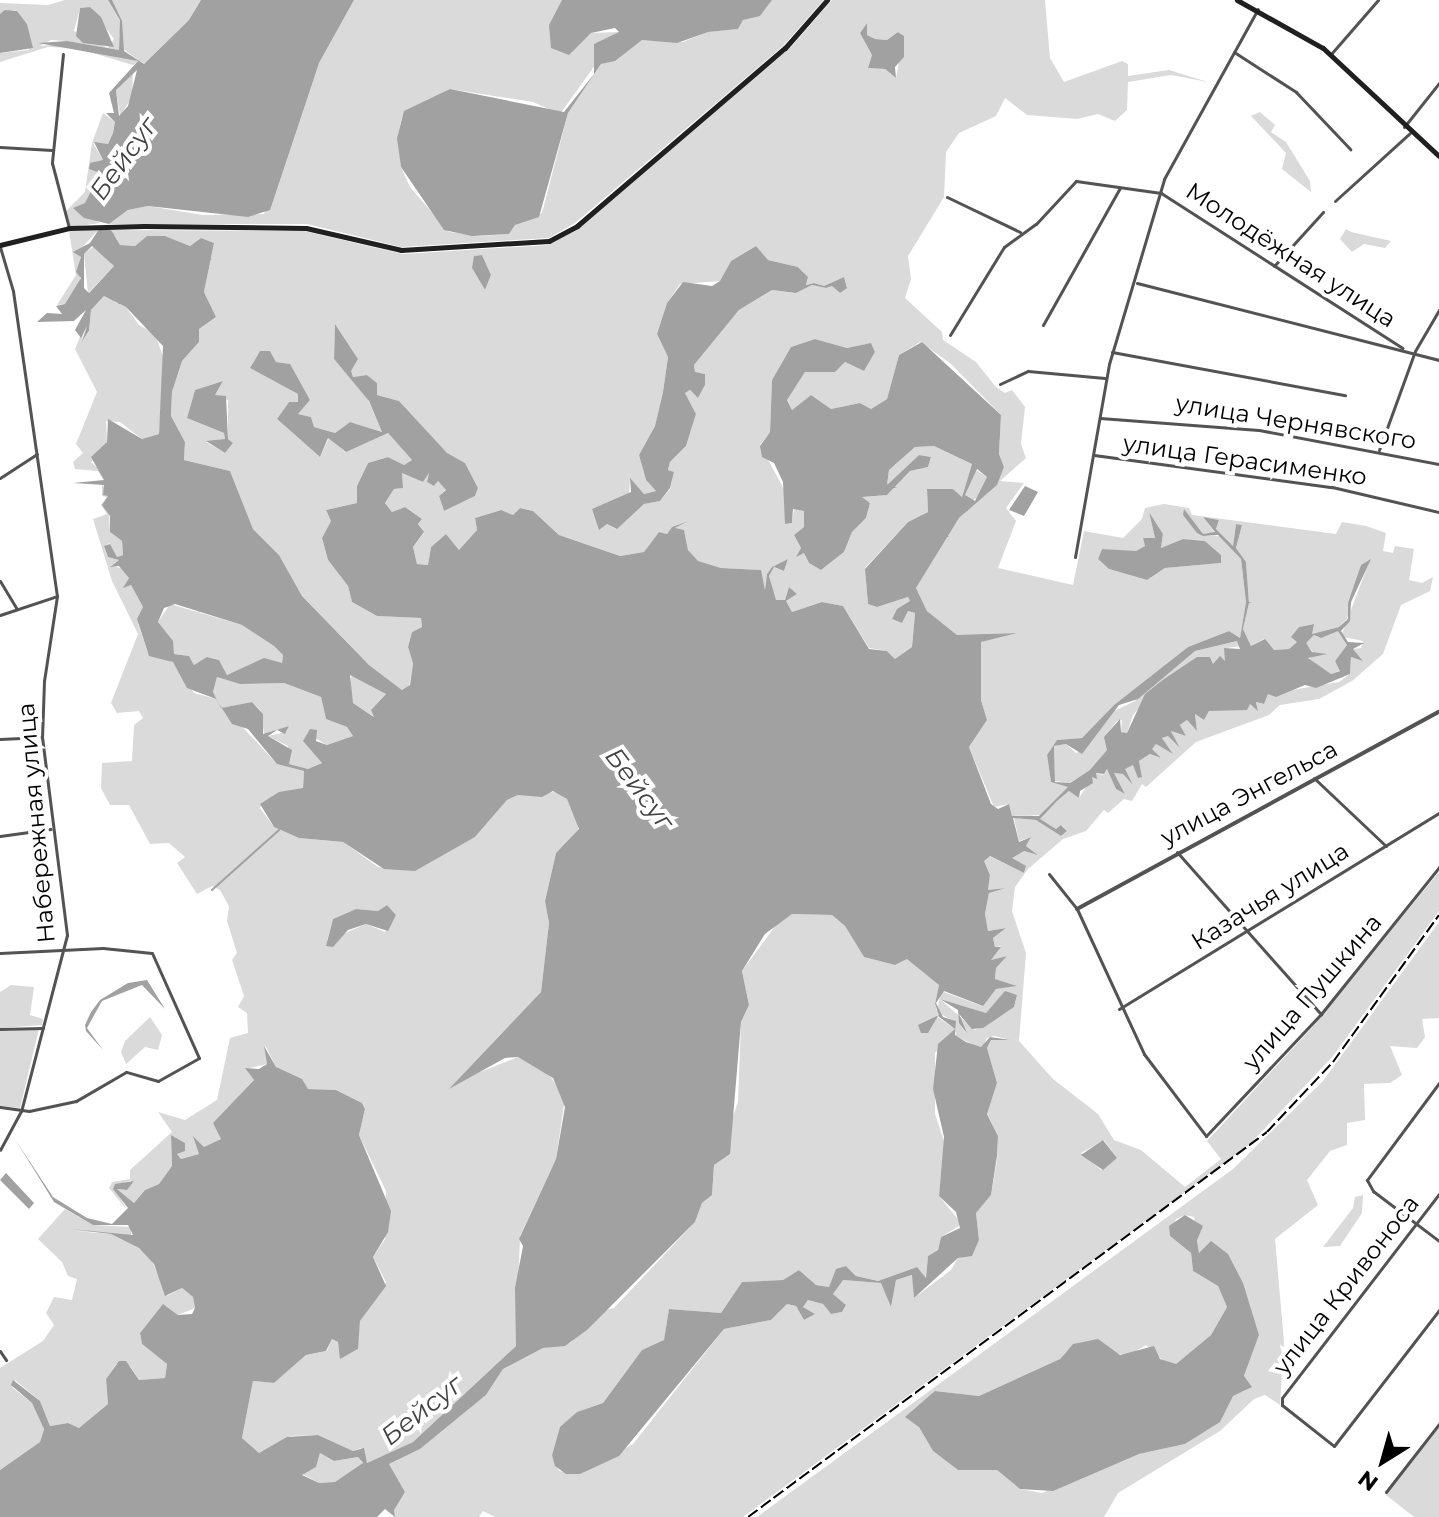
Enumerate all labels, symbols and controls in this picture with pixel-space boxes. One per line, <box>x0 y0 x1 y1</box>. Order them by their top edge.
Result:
water label: Бейсуг <box>84 112 164 206</box>
street label: Молодёжная улица <box>1181 176 1401 334</box>
street label: улица Чернявского <box>1174 389 1418 455</box>
street label: улица Герасименко <box>1121 429 1369 491</box>
street label: Набережная улица <box>11 702 61 944</box>
street label: улица Энгельса <box>1156 734 1342 852</box>
water label: Бейсуг <box>598 742 680 836</box>
street label: Казачья улица <box>1186 836 1354 956</box>
street label: улица Пушкина <box>1236 908 1388 1076</box>
street label: улица Кривоноса <box>1267 1190 1425 1380</box>
water label: Бейсуг <box>375 1370 469 1452</box>
north arrow <box>1343 1421 1423 1501</box>
text: N <box>1353 1464 1383 1497</box>

